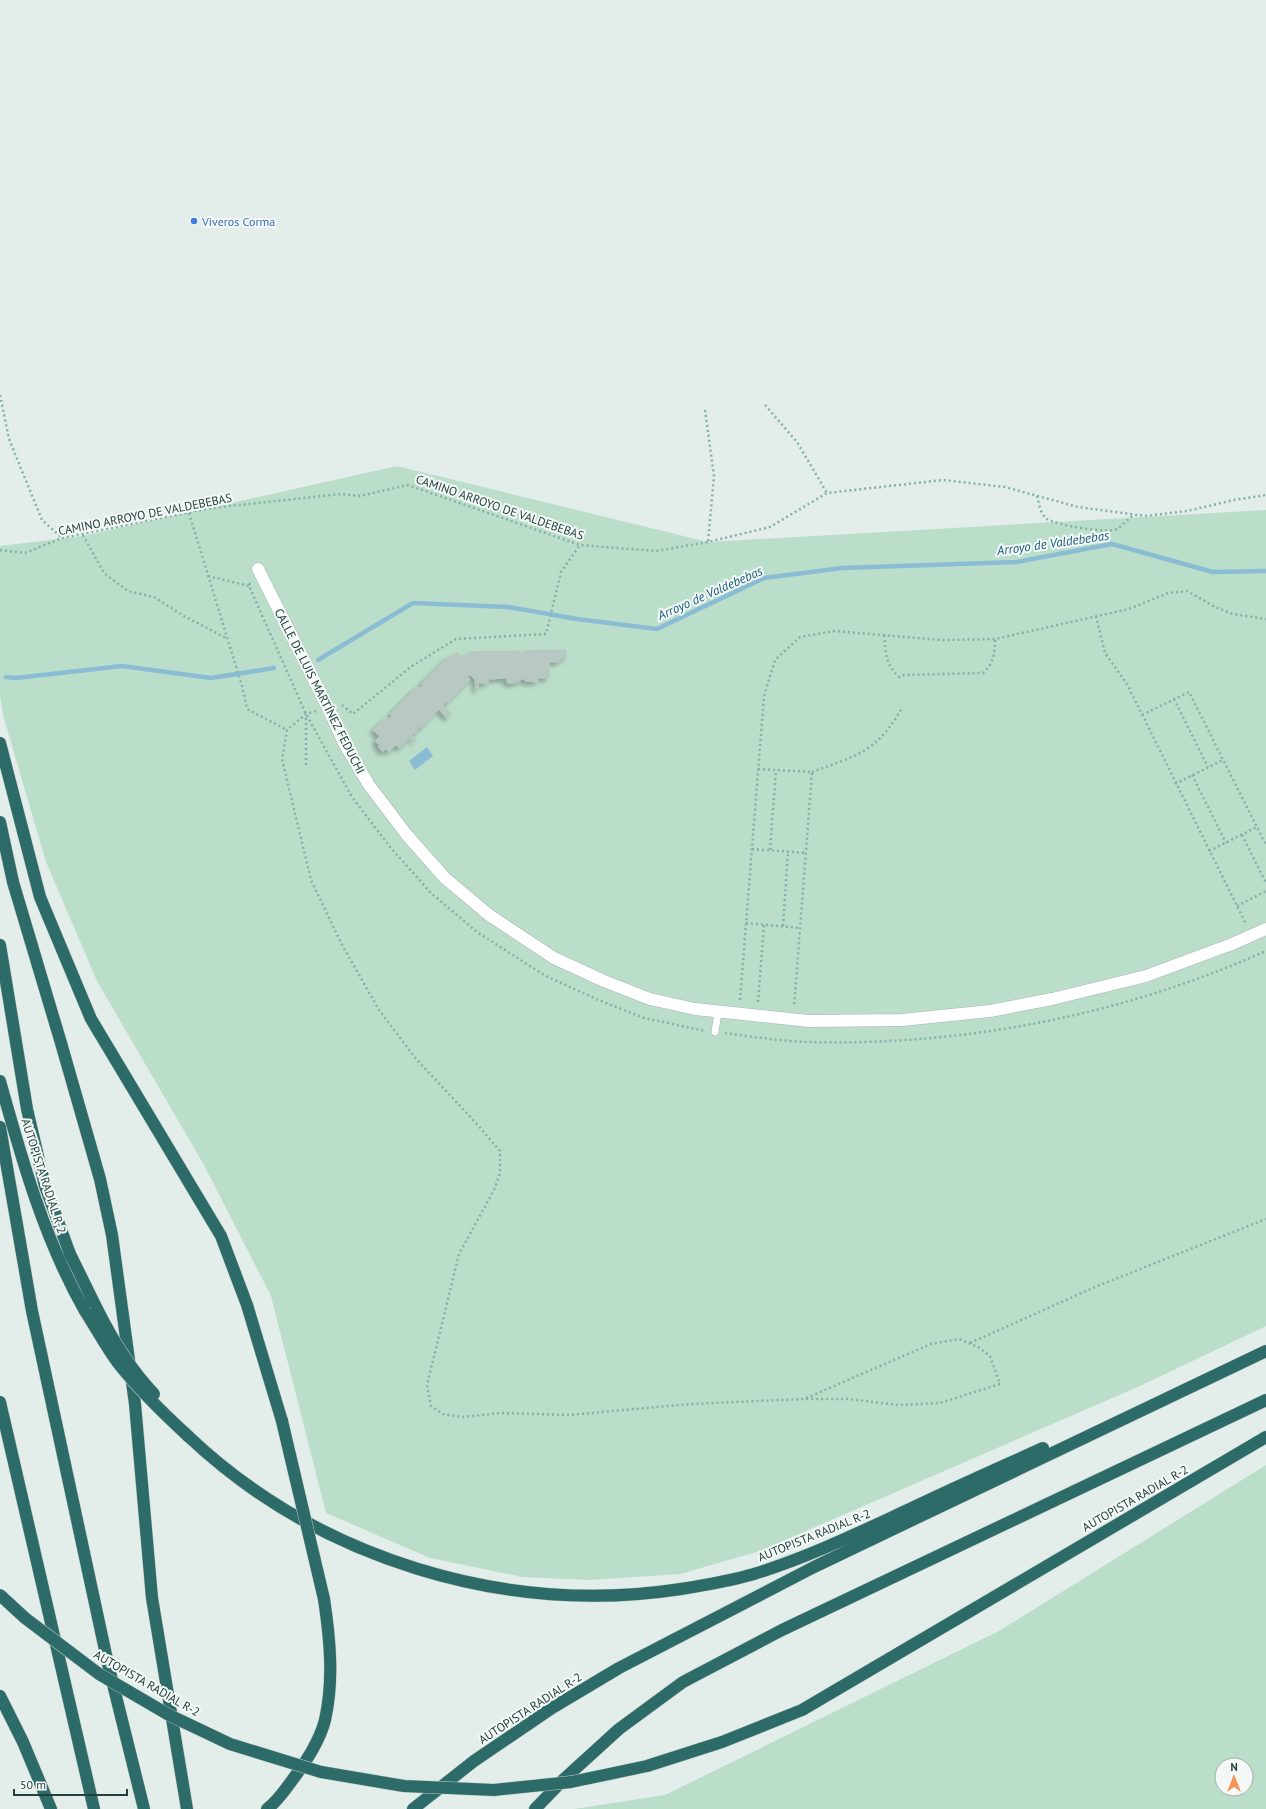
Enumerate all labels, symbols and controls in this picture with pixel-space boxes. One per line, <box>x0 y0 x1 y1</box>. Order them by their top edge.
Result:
place label: Viveros Corma <box>201 214 275 229</box>
marker: Viveros Corma <box>189 216 199 226</box>
street label: CAMINO ARROYO DE VALDEBEBAS <box>414 471 586 543</box>
street label: CAMINO ARROYO DE VALDEBEBAS <box>57 490 233 538</box>
water label: Arroyo de Valdebebas <box>995 527 1111 559</box>
water label: Arroyo de Valdebebas <box>654 562 766 624</box>
street label: CALLE DE LUIS MARTÍNEZ FEDUCHI <box>272 606 368 776</box>
street label: AUTOPISTA RADIAL R-2 <box>18 1117 70 1235</box>
street label: AUTOPISTA RADIAL R-2 <box>1079 1462 1191 1534</box>
street label: AUTOPISTA RADIAL R-2 <box>756 1506 872 1564</box>
street label: AUTOPISTA RADIAL R-2 <box>91 1647 203 1719</box>
street label: AUTOPISTA RADIAL R-2 <box>476 1669 584 1747</box>
north arrow <box>1214 1757 1254 1797</box>
text: N <box>1230 1760 1238 1774</box>
scale bar <box>14 1771 127 1797</box>
text: 50 m <box>20 1777 46 1792</box>

